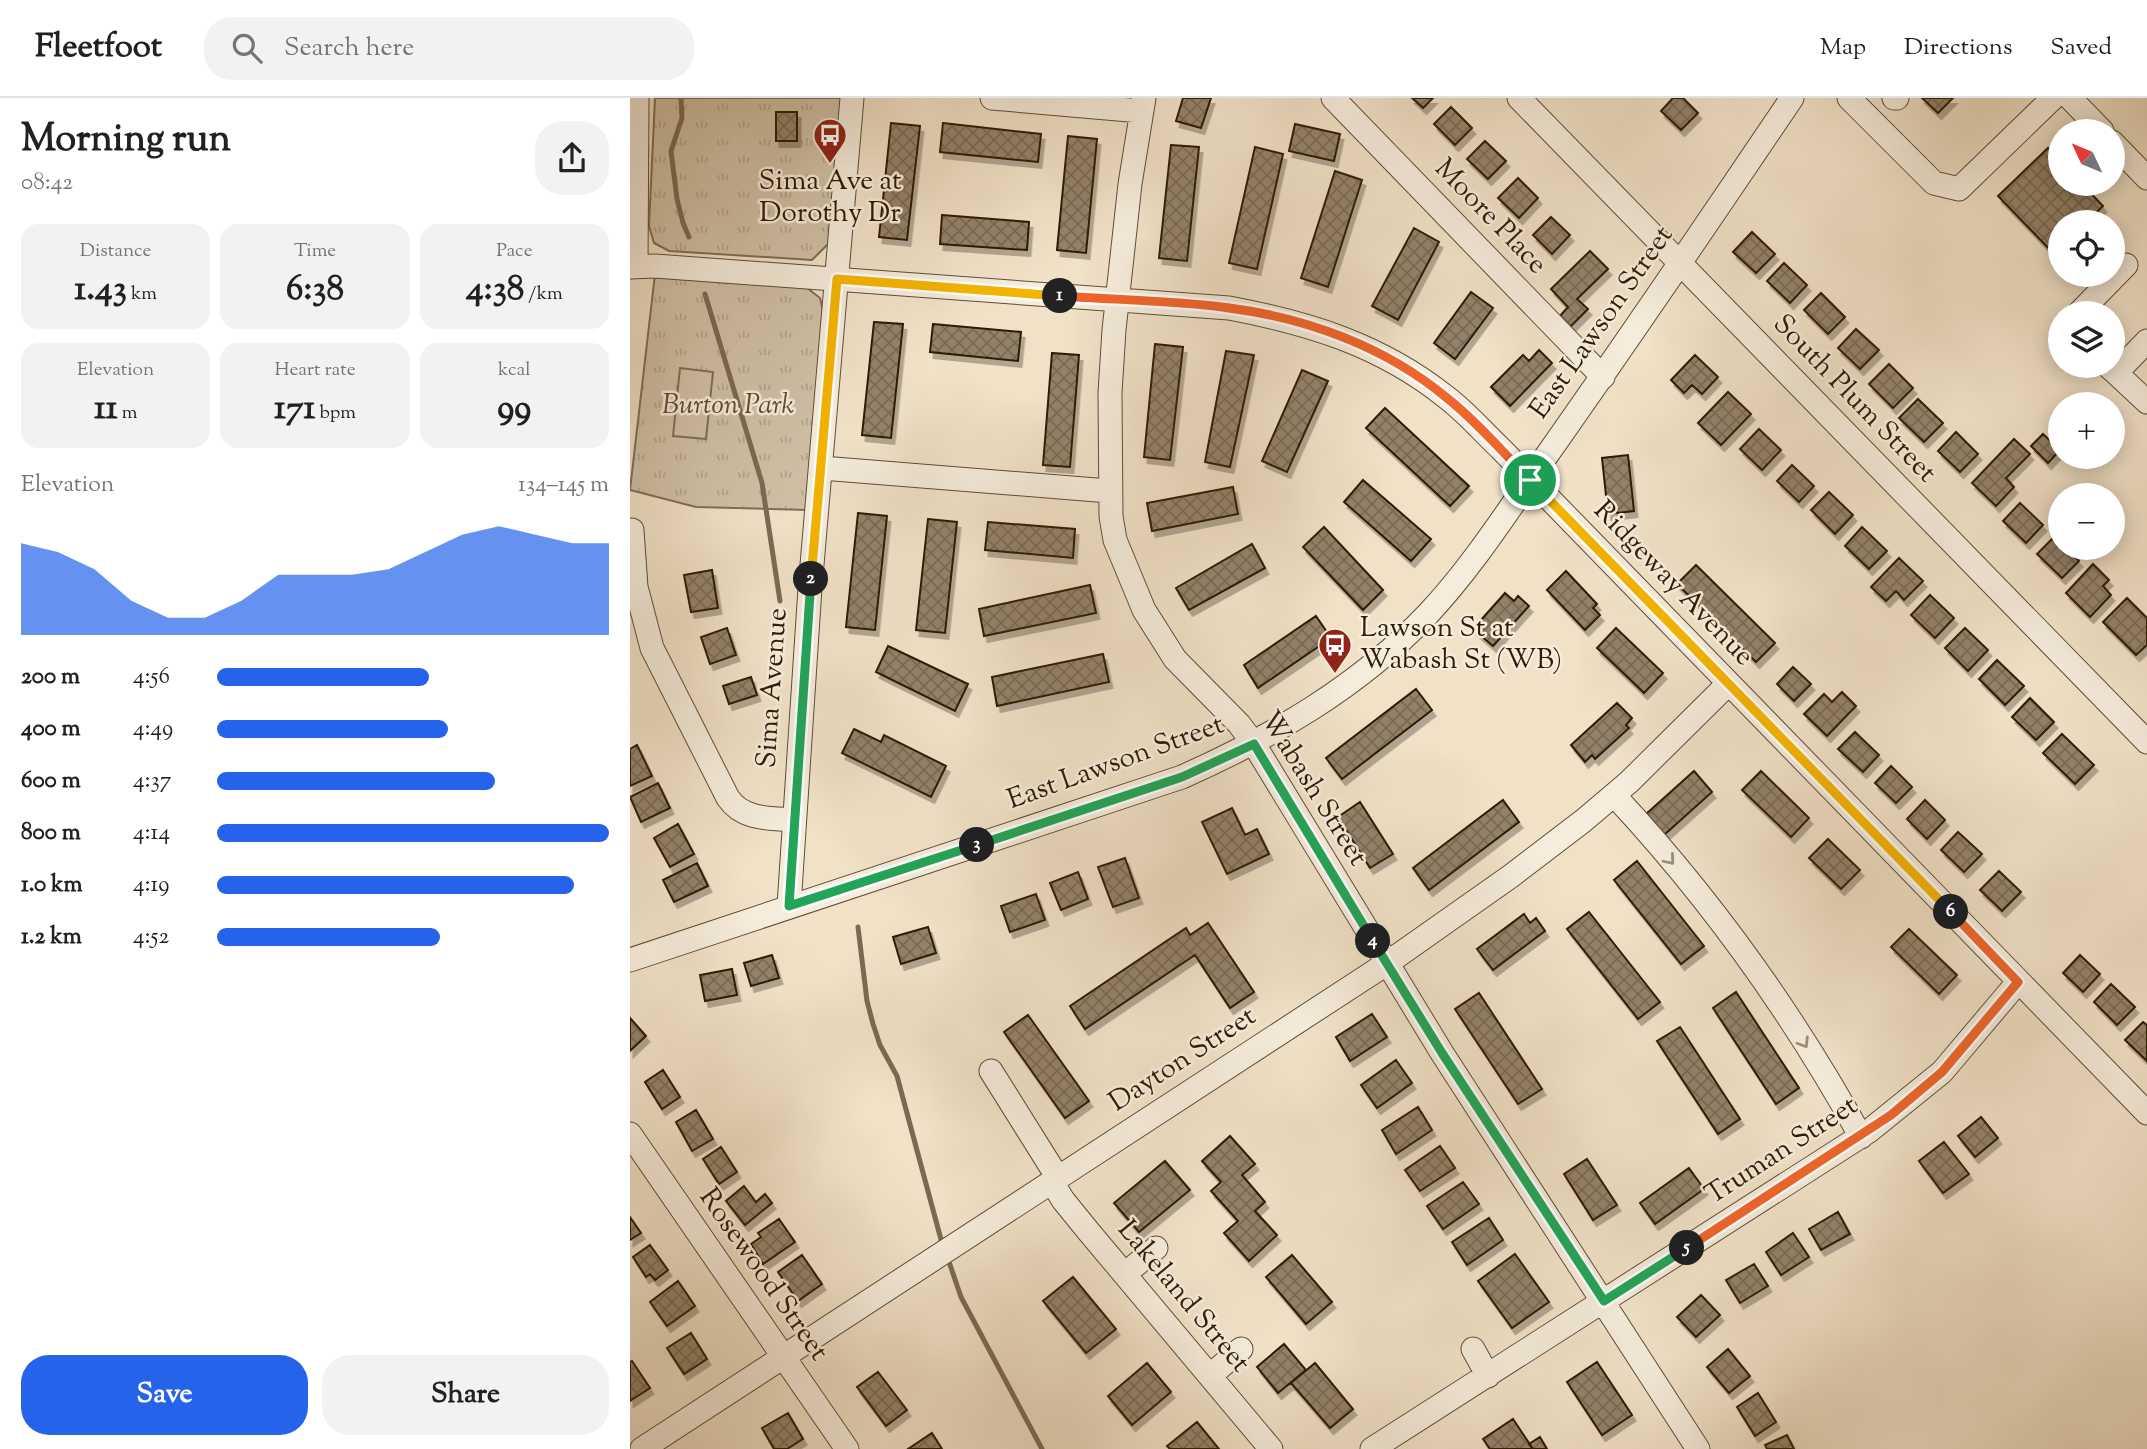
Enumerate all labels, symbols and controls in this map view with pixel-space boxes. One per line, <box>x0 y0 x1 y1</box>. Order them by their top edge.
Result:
search box <box>204 17 694 80</box>
text: Fleetfoot <box>35 24 162 72</box>
icon: search <box>228 29 266 67</box>
text: Search here <box>284 30 414 67</box>
text: Map <box>1820 31 1866 65</box>
text: Directions <box>1904 31 2012 65</box>
text: Saved <box>2050 31 2112 65</box>
text: Morning run <box>21 114 231 168</box>
bus stop icon: Sima Ave at Dorothy Dr <box>811 116 849 165</box>
north arrow <box>2048 119 2124 196</box>
map controls <box>2048 119 2125 560</box>
button: share <box>535 121 609 195</box>
street label: Moore Place <box>1424 150 1556 284</box>
place label: Sima Ave at Dorothy Dr <box>759 162 902 234</box>
text: 08:42 <box>21 167 73 200</box>
button: locate <box>2048 210 2125 287</box>
street label: East Lawson Street <box>1520 218 1684 428</box>
text: Distance <box>80 238 151 265</box>
text: Time <box>294 238 336 265</box>
text: Pace <box>496 238 533 265</box>
text: 1.43 <box>74 265 127 316</box>
text: 6:38 <box>286 265 344 316</box>
text: 4:38 <box>466 265 524 316</box>
pin: 1 <box>1042 278 1078 314</box>
text: km <box>127 281 157 308</box>
text: /km <box>524 281 563 308</box>
text: 1 <box>1056 282 1063 309</box>
button: layers <box>2048 301 2125 378</box>
street label: South Plum Street <box>1763 306 1945 493</box>
text: Elevation <box>77 357 154 384</box>
text: Heart rate <box>274 357 356 384</box>
text: kcal <box>498 357 531 384</box>
text: 11 <box>94 384 118 435</box>
text: 171 <box>274 384 315 435</box>
text: 99 <box>497 384 531 435</box>
park label: Burton Park <box>662 386 794 426</box>
button: + <box>2048 392 2125 469</box>
text: m <box>118 400 137 427</box>
text: bpm <box>315 400 356 427</box>
pin <box>1500 450 1560 510</box>
icon: arrive <box>1511 461 1549 499</box>
text: Elevation <box>21 469 114 502</box>
text: 134–145 m <box>518 469 609 502</box>
button: − <box>2048 483 2125 560</box>
street label: Ridgeway Avenue <box>1583 492 1763 676</box>
pin: 2 <box>794 561 828 596</box>
text: 2 <box>806 565 815 592</box>
street label: Sima Avenue <box>747 607 799 769</box>
place label: Lawson St at Wabash St (WB) <box>1360 609 1562 681</box>
bus stop icon: Lawson St at Wabash St (WB) <box>1316 626 1354 675</box>
text: 200 m <box>21 661 80 694</box>
text: 4:56 <box>133 661 170 694</box>
street label: Wabash Street <box>1249 704 1377 875</box>
street label: East Lawson Street <box>1002 705 1230 821</box>
text: 400 m <box>21 713 81 746</box>
text: 4:49 <box>133 713 173 746</box>
text: 600 m <box>21 765 81 798</box>
text: 4:37 <box>133 765 171 798</box>
text: 800 m <box>21 817 81 850</box>
text: 4:14 <box>133 817 170 850</box>
pin: 3 <box>960 828 994 862</box>
text: 3 <box>973 831 980 858</box>
one-way arrow <box>1662 852 1674 865</box>
text: 1.0 km <box>21 869 83 902</box>
text: 4:19 <box>133 869 169 902</box>
pin: 6 <box>1934 894 1968 930</box>
text: 6 <box>1946 898 1955 925</box>
text: 1.2 km <box>21 921 82 954</box>
text: 4:52 <box>133 921 169 954</box>
pin: 4 <box>1356 924 1390 958</box>
text: 4 <box>1368 927 1377 954</box>
street label: Dayton Street <box>1102 997 1265 1123</box>
one-way arrow <box>1796 1036 1809 1049</box>
street label: Truman Street <box>1698 1086 1867 1215</box>
street label: Rosewood Street <box>688 1180 838 1370</box>
street label: Lakeland Street <box>1107 1212 1259 1382</box>
pin: 5 <box>1670 1230 1704 1266</box>
text: 5 <box>1683 1234 1690 1261</box>
button: Save <box>21 1355 308 1435</box>
button: Share <box>322 1355 609 1435</box>

